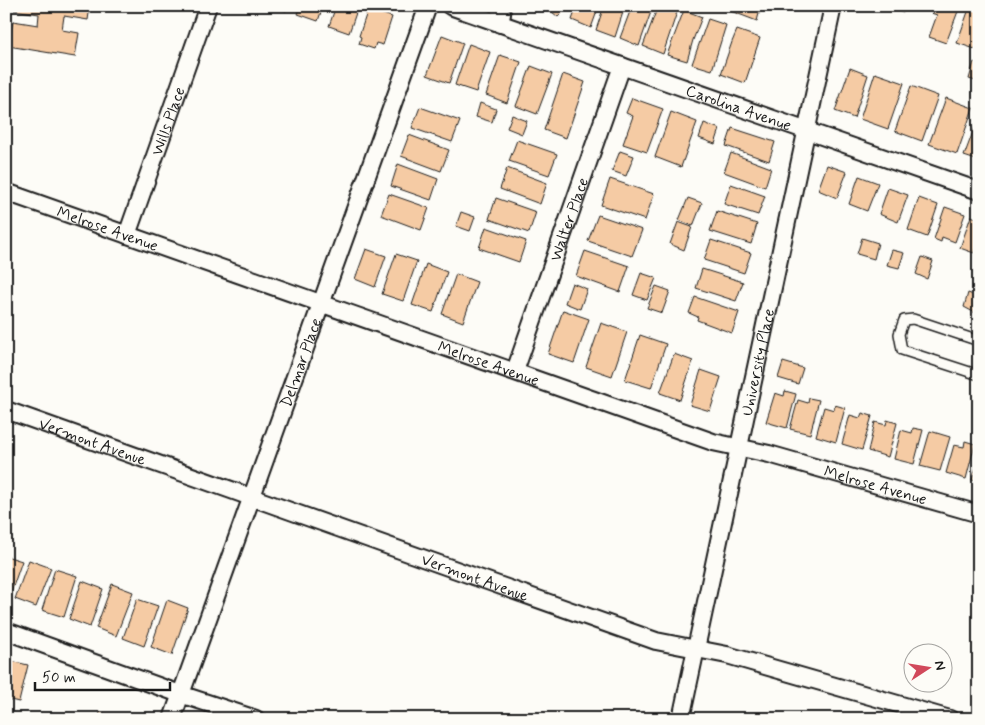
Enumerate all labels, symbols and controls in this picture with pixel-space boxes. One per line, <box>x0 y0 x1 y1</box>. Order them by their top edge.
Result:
street label: Carolina Avenue <box>683 80 794 137</box>
street label: Wills Place <box>147 84 191 159</box>
street label: Walter Place <box>545 175 594 264</box>
street label: Melrose Avenue <box>54 202 161 257</box>
street label: University Place <box>737 307 780 418</box>
street label: Delmar Place <box>276 315 327 410</box>
street label: Melrose Avenue <box>435 337 542 392</box>
street label: Vermont Avenue <box>36 414 149 471</box>
street label: Melrose Avenue <box>821 461 929 511</box>
street label: Vermont Avenue <box>418 549 532 607</box>
north arrow <box>902 642 952 692</box>
text: N <box>930 659 950 672</box>
scale bar <box>35 660 170 692</box>
text: 50 m <box>42 668 76 688</box>

